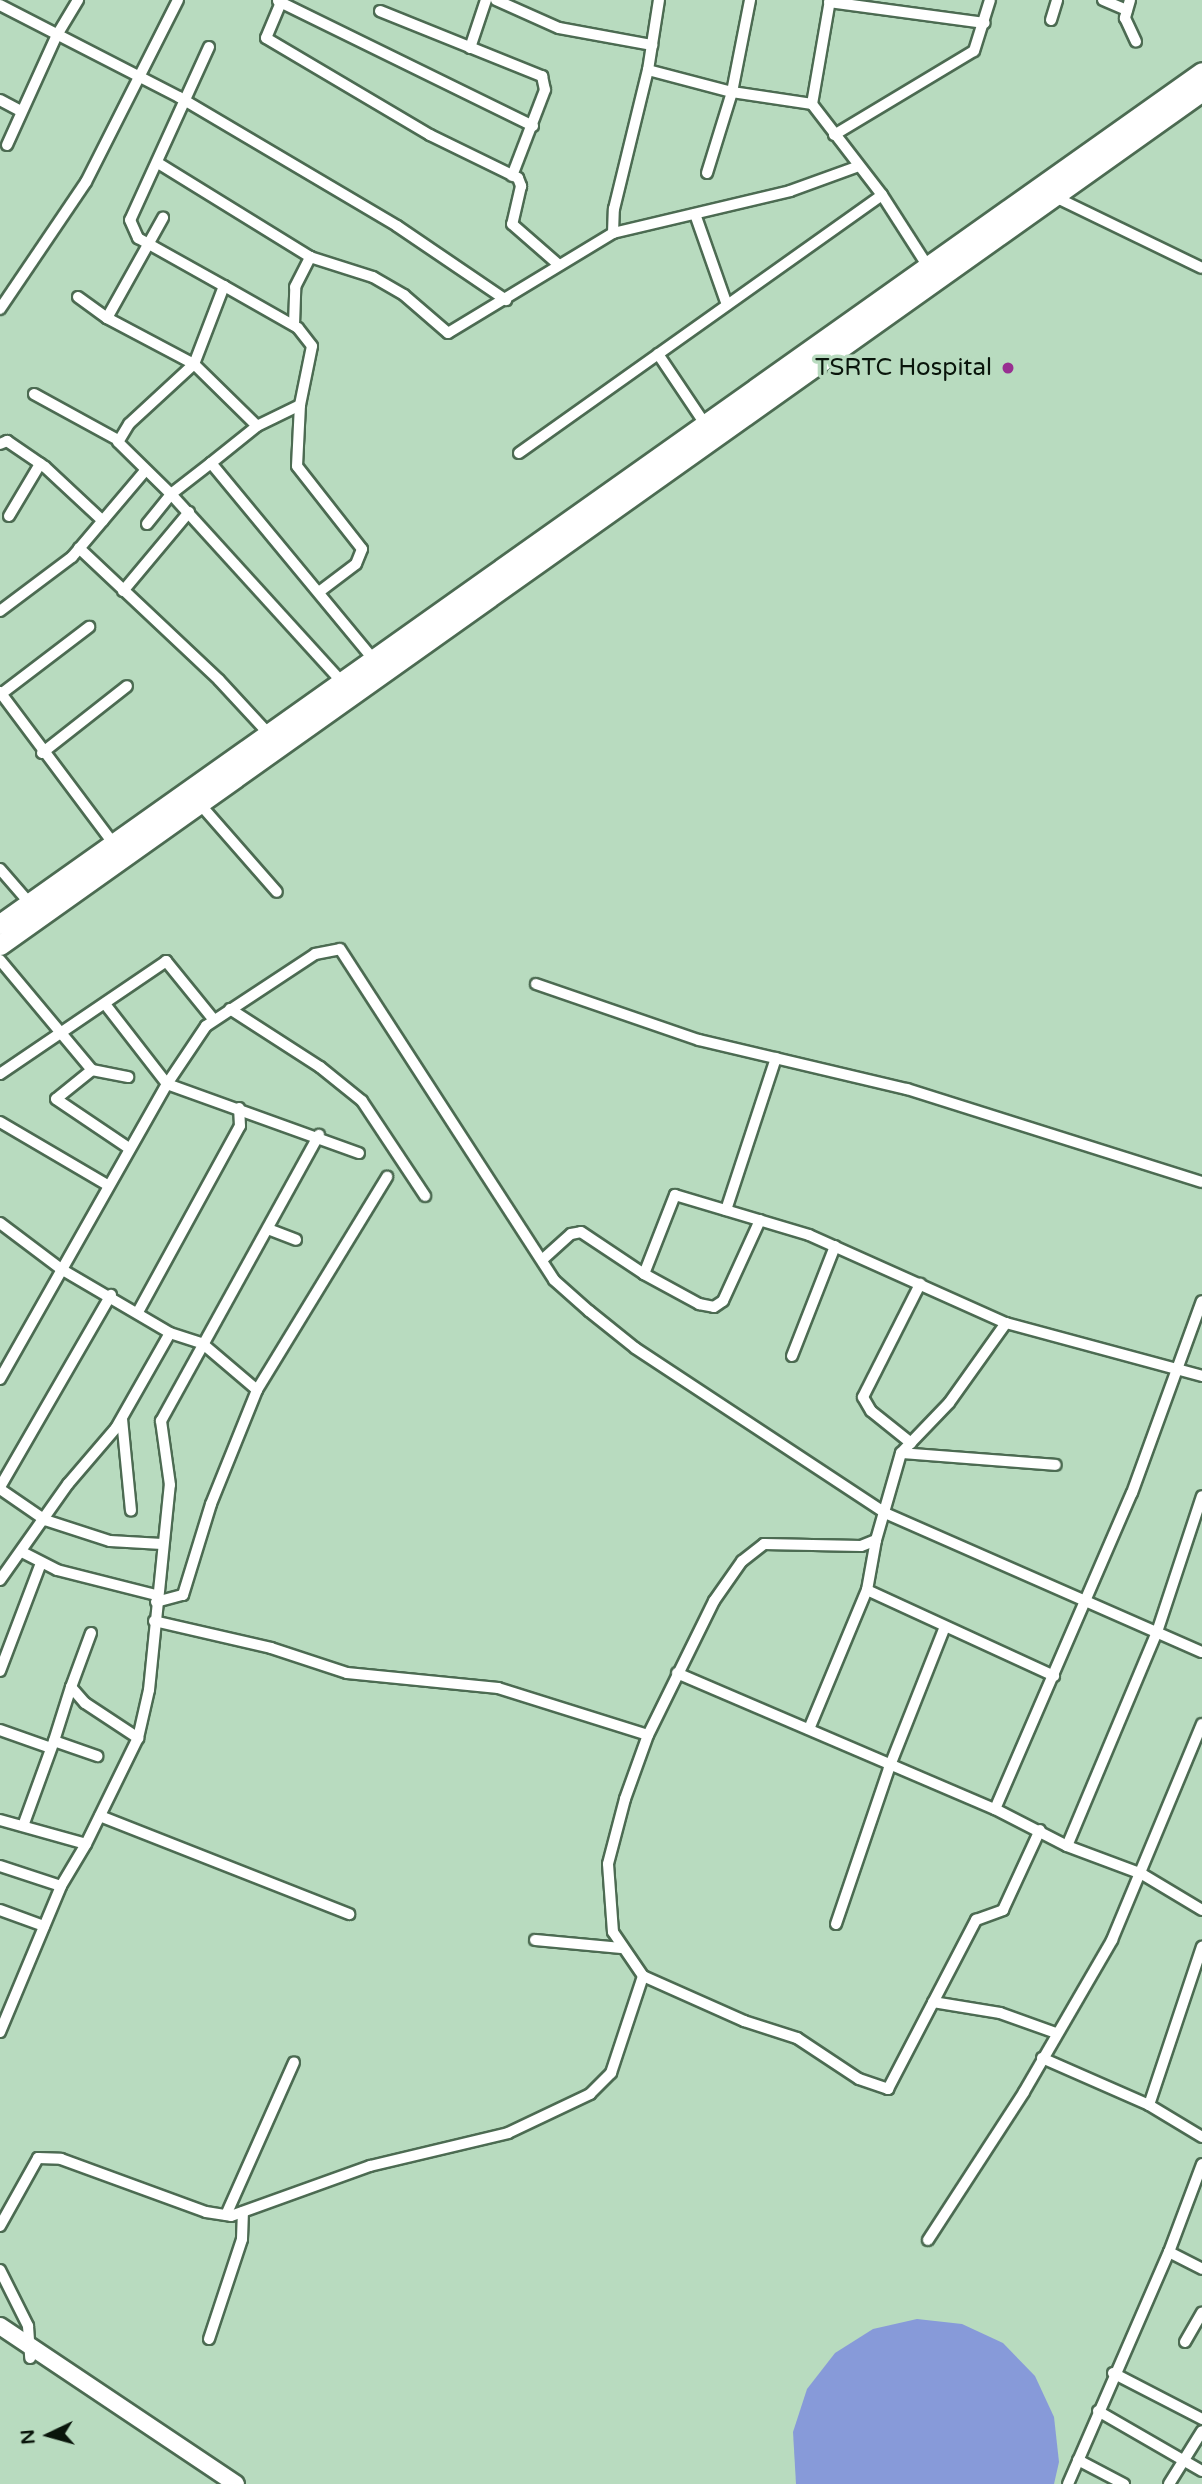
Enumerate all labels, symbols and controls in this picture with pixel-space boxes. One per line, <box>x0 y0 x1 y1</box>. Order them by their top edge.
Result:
place label: TSRTC Hospital <box>815 354 992 382</box>
marker: TSRTC Hospital <box>998 358 1018 378</box>
north arrow <box>14 2400 84 2470</box>
text: N <box>16 2428 40 2445</box>

